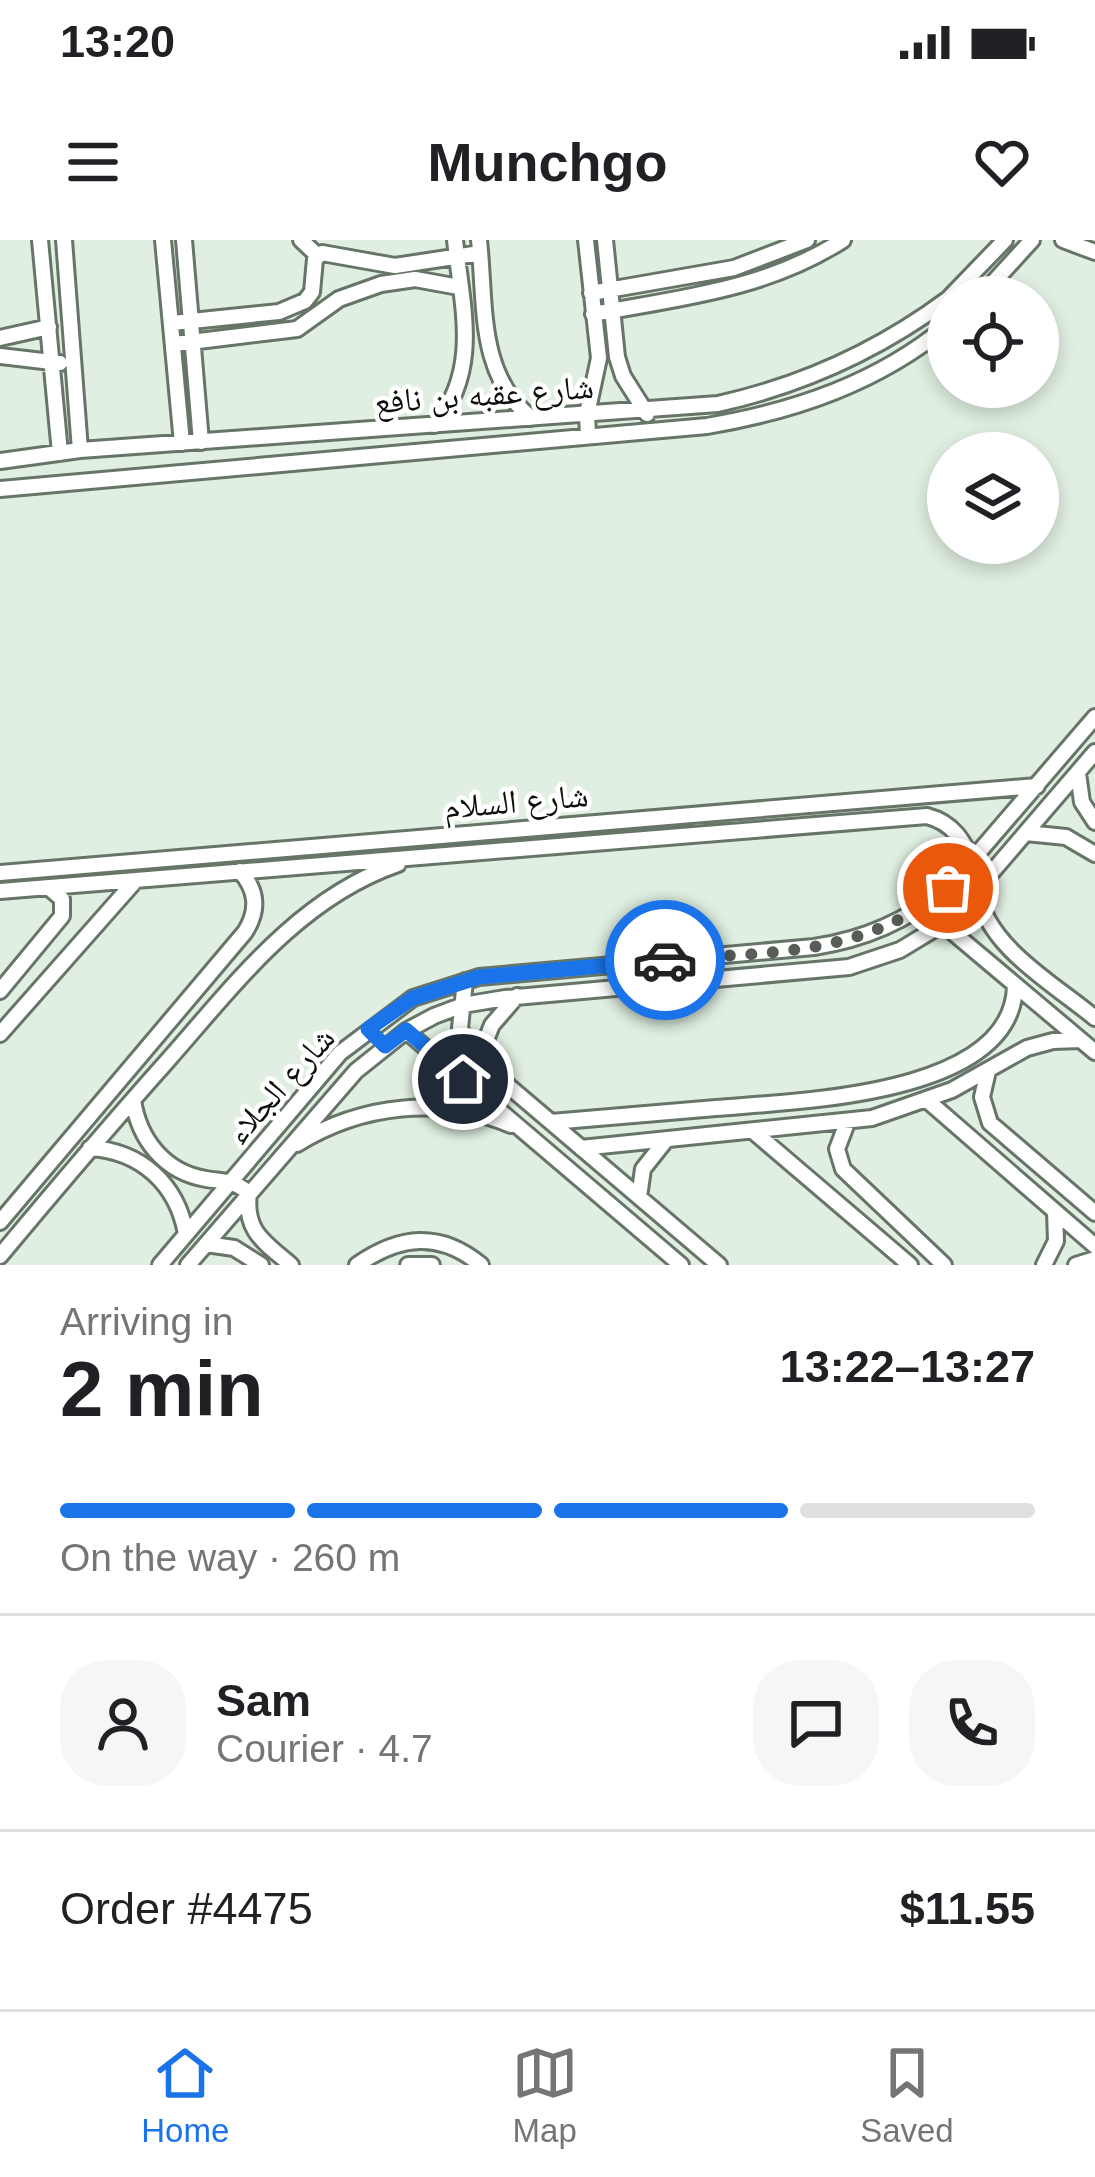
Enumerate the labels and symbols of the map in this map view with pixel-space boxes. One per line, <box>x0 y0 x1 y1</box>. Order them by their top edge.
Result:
street label: شارع عقبه بن نافع <box>373 368 595 423</box>
street label: شارع السلام <box>442 776 590 829</box>
pin <box>897 837 999 939</box>
courier <box>605 900 725 1020</box>
street label: شارع الجلاء <box>218 1019 343 1152</box>
pin <box>412 1028 514 1130</box>

